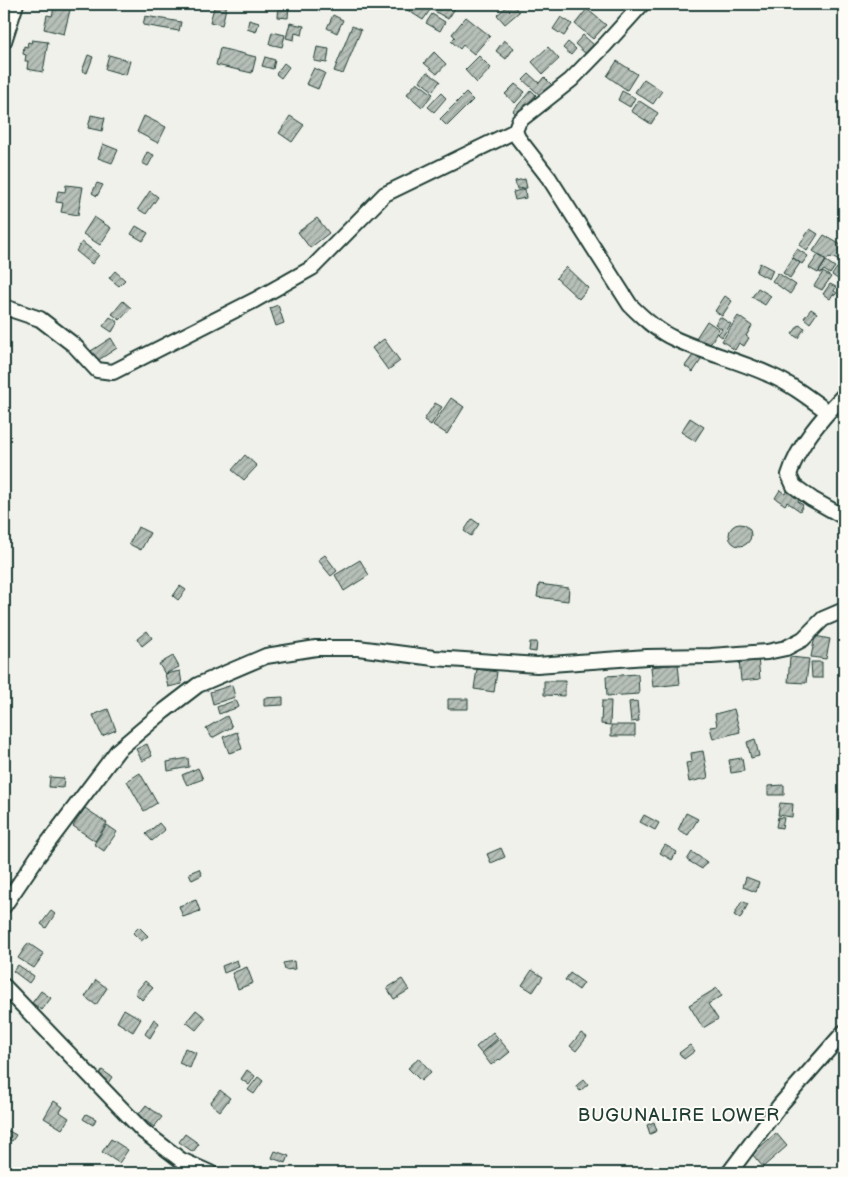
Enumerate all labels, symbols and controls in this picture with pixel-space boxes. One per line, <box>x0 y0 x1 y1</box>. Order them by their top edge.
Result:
district label: BUGUNALIRE LOWER <box>578 1105 780 1126</box>

